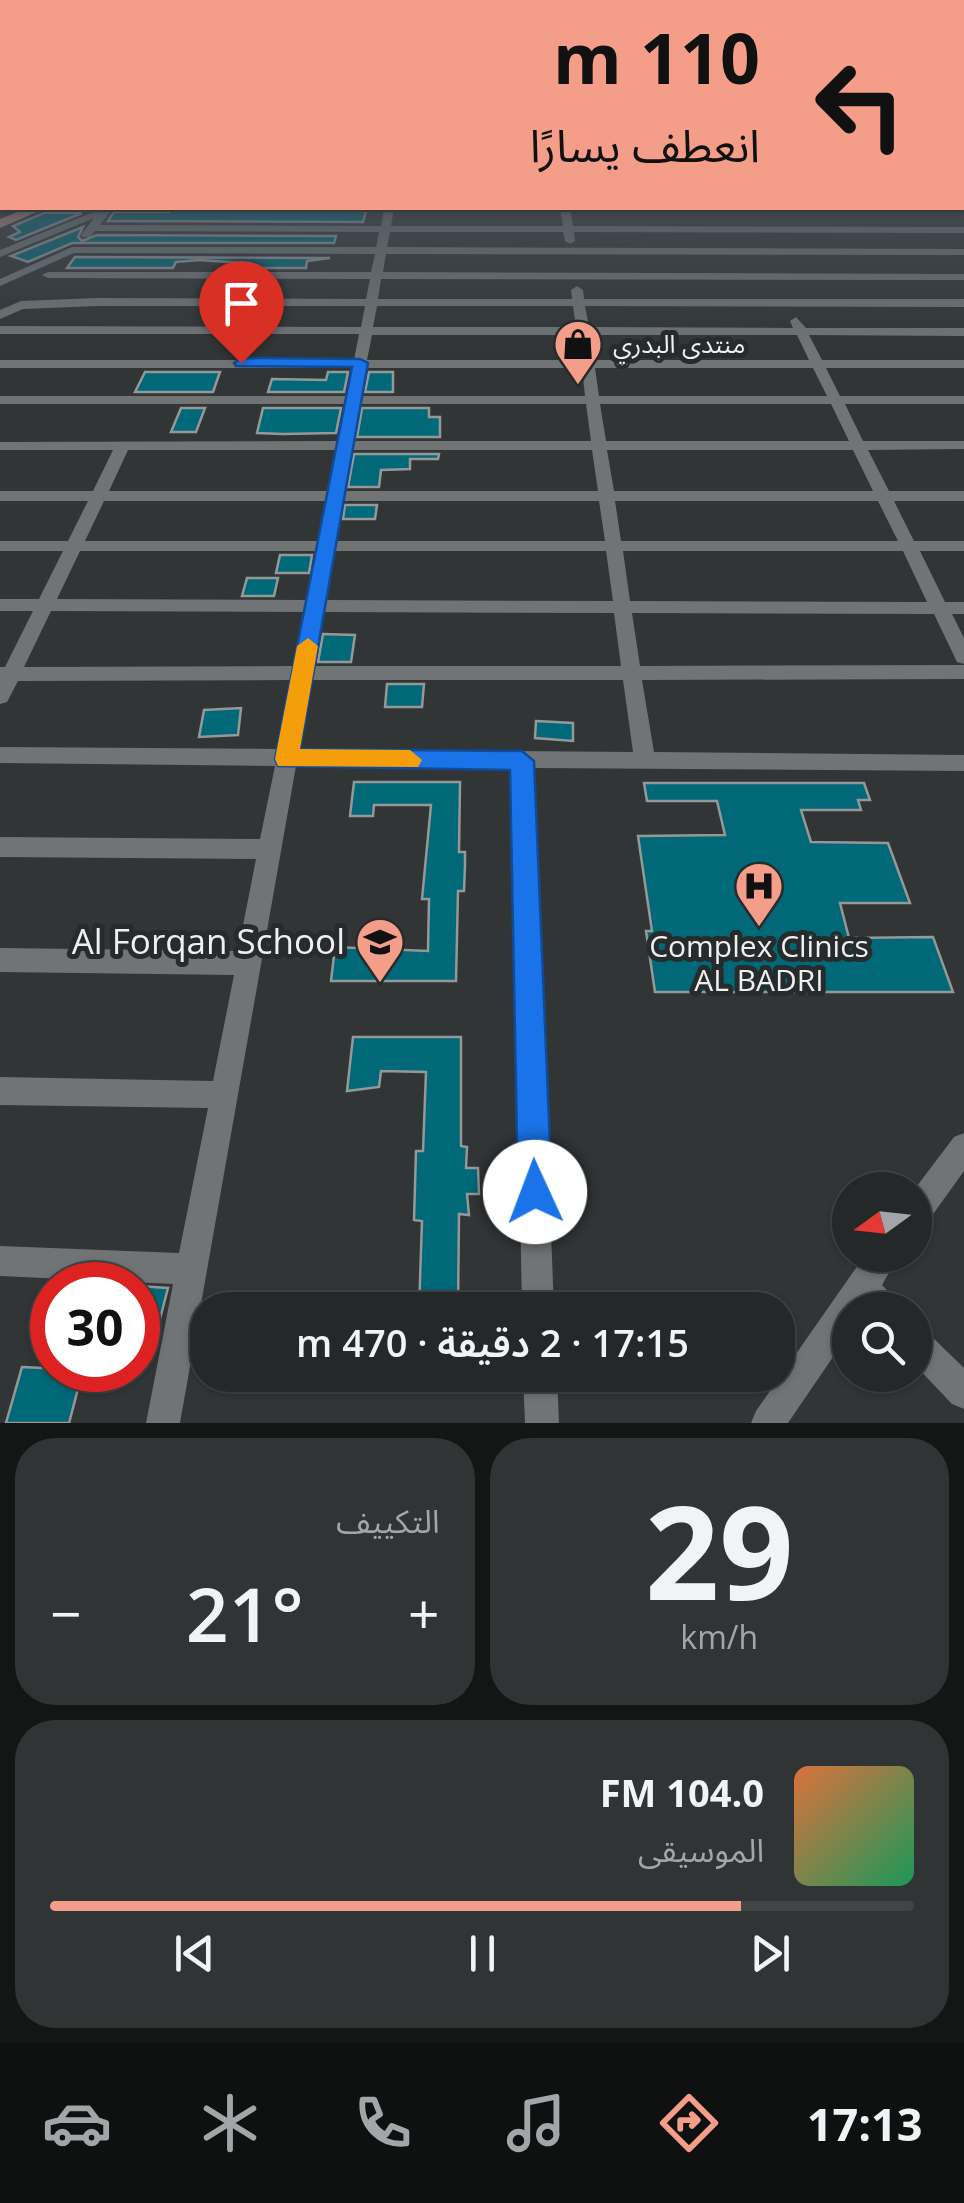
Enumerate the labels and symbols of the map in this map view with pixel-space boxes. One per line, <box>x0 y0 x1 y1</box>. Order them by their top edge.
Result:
pin <box>199 261 284 364</box>
shop icon: منتدى البدري <box>552 318 604 386</box>
place label: منتدى البدري <box>613 326 745 364</box>
hospital icon: Complex Clinics AL BADRI <box>733 860 785 928</box>
school or university icon: Al Forqan School <box>354 916 406 984</box>
place label: Al Forqan School <box>72 917 345 964</box>
place label: Complex Clinics AL BADRI <box>649 925 869 1000</box>
position arrow <box>483 1140 587 1244</box>
north arrow <box>832 1172 932 1272</box>
speed limit sign: 30 <box>30 1262 160 1392</box>

